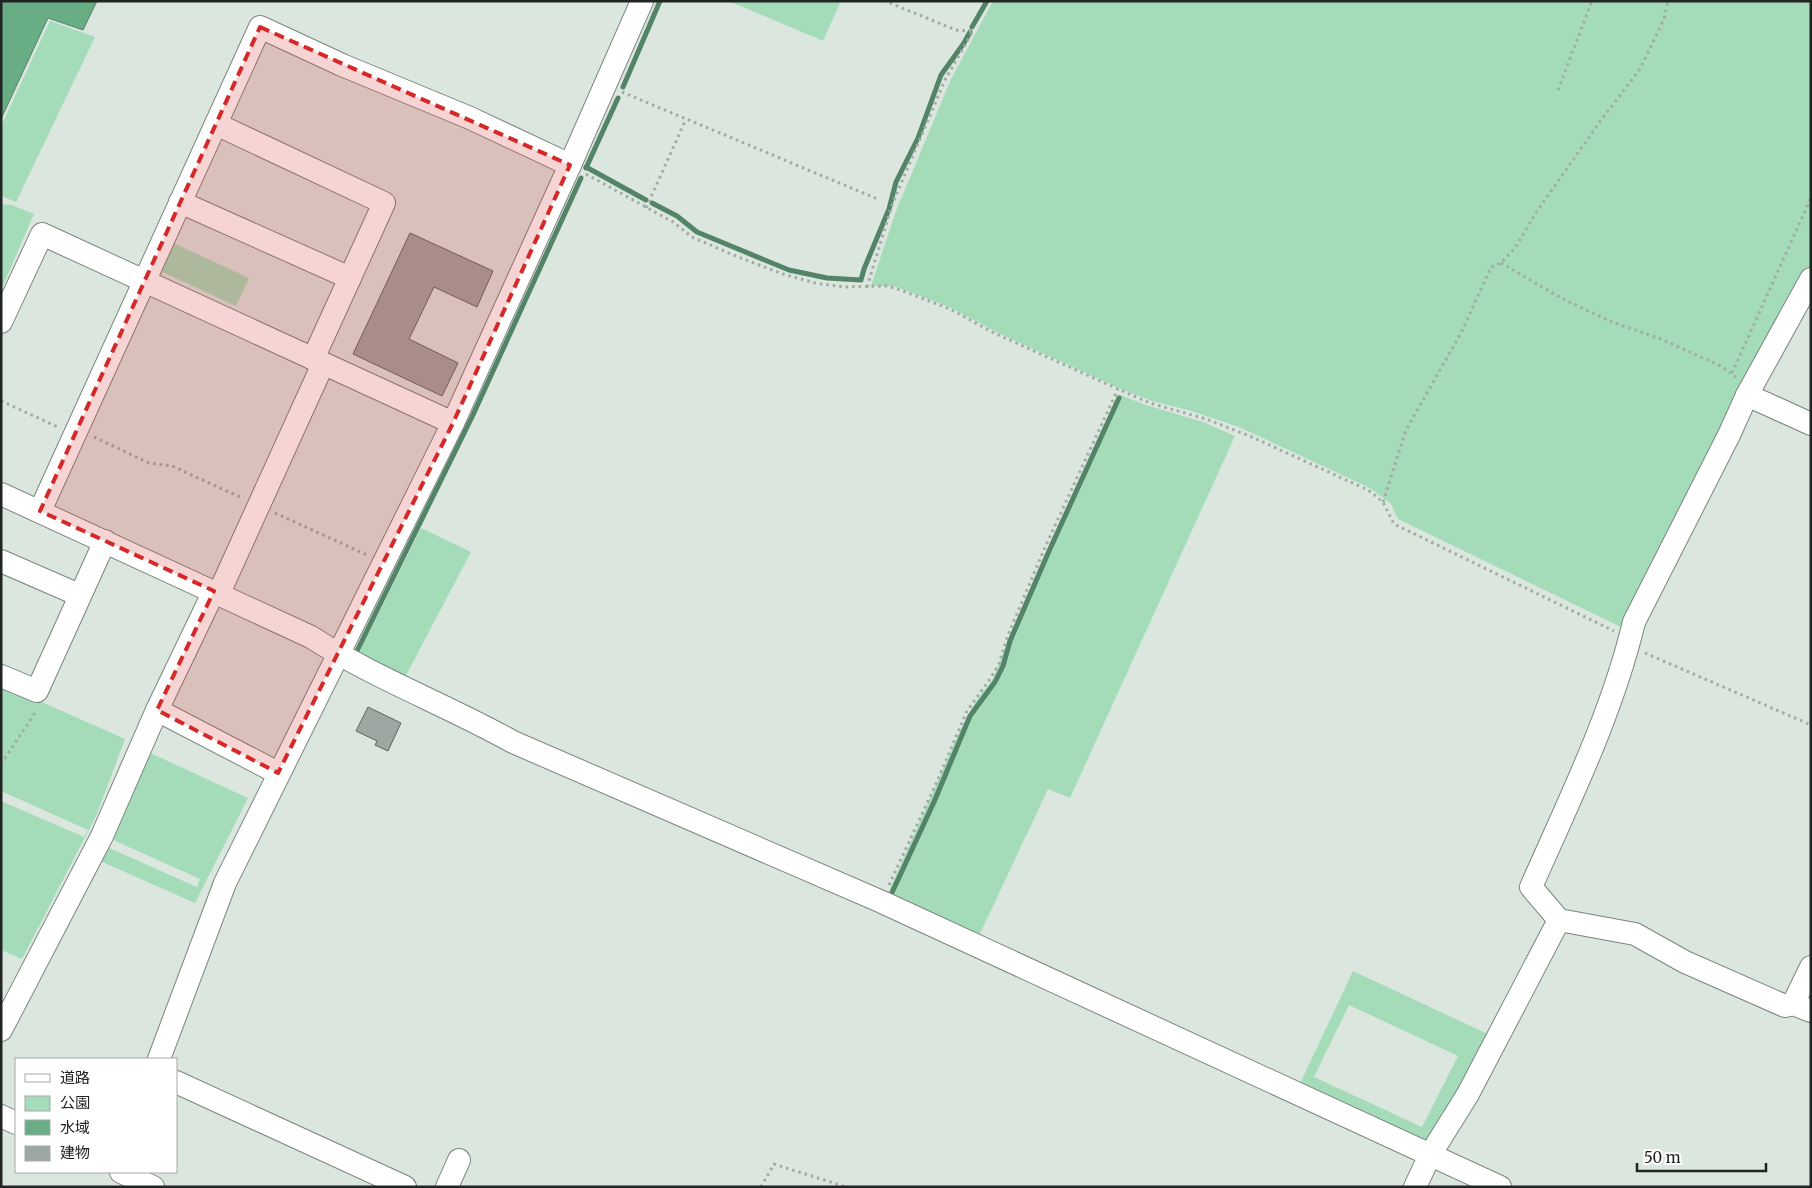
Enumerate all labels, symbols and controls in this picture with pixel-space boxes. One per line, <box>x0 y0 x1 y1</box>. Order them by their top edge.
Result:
legend <box>15 1058 178 1173</box>
text: 道路 <box>60 1068 90 1087</box>
text: 公園 <box>60 1093 90 1112</box>
text: 水域 <box>60 1118 90 1137</box>
scale bar <box>1637 1140 1766 1172</box>
text: 建物 <box>60 1143 90 1162</box>
text: 50 m <box>1644 1148 1681 1167</box>

